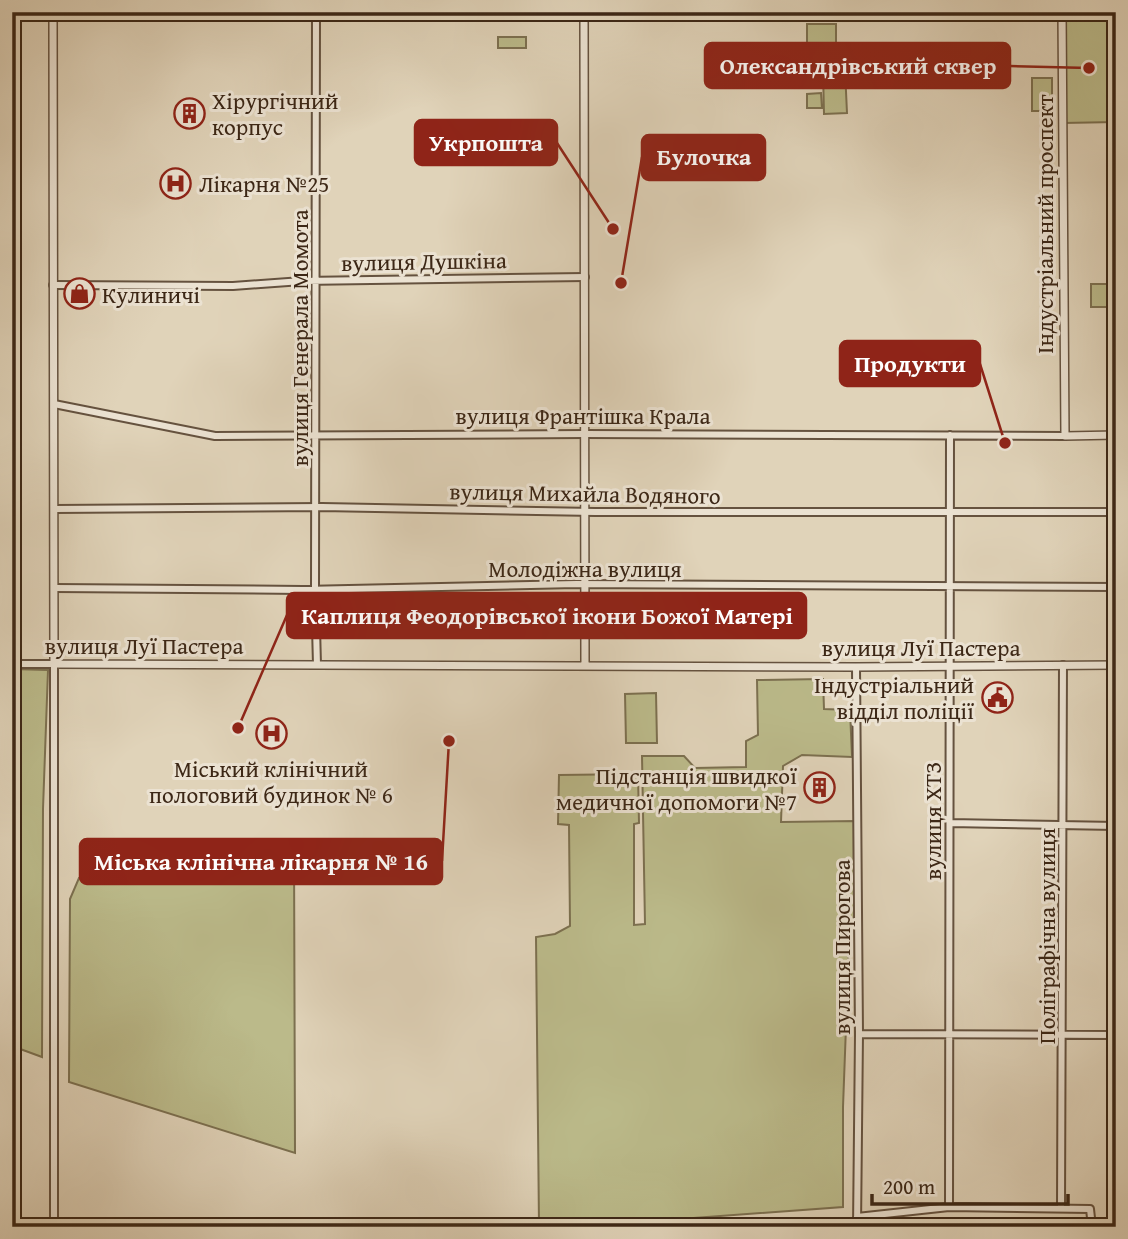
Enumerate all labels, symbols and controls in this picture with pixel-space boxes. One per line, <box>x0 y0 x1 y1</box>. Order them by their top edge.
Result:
callout: Олександрівський сквер <box>705 43 1010 88</box>
text: Олександрівський сквер <box>720 48 996 83</box>
place label: Хірургічний корпус <box>212 84 339 143</box>
street label: Індустріальний проспект <box>1028 94 1061 354</box>
building icon: Хірургічний корпус <box>172 96 206 130</box>
callout: Укрпошта <box>415 120 557 165</box>
text: Укрпошта <box>429 125 544 160</box>
callout: Булочка <box>642 135 765 180</box>
text: Булочка <box>657 139 752 174</box>
hospital icon: Лікарня №25 <box>159 166 193 200</box>
place label: Лікарня №25 <box>199 167 329 200</box>
street label: вулиця Генерала Момота <box>283 209 316 467</box>
street label: вулиця Душкіна <box>341 243 507 279</box>
shop icon: Кулиничі <box>62 277 96 311</box>
place label: Кулиничі <box>102 278 200 311</box>
callout: Продукти <box>840 341 980 386</box>
text: Продукти <box>854 346 966 381</box>
street label: вулиця Франтішка Крала <box>456 399 710 432</box>
street label: вулиця Михайла Водяного <box>449 474 721 512</box>
street label: Молодіжна вулиця <box>488 552 682 585</box>
callout: Каплиця Феодорівської ікони Божої Матері <box>287 593 806 638</box>
text: Каплиця Феодорівської ікони Божої Матері <box>301 598 793 633</box>
street label: вулиця Луї Пастера <box>45 629 243 662</box>
street label: вулиця Луї Пастера <box>822 631 1020 664</box>
place label: Індустріальний відділ поліції <box>814 668 974 727</box>
public building icon: Індустріальний відділ поліції <box>980 680 1014 714</box>
hospital icon: Міський клінічний пологовий будинок № 6 <box>254 717 288 751</box>
place label: Міський клінічний пологовий будинок № 6 <box>149 752 393 811</box>
place label: Підстанція швидкої медичної допомоги №7 <box>556 759 797 818</box>
street label: вулиця ХТЗ <box>916 762 949 880</box>
building icon: Підстанція швидкої медичної допомоги №7 <box>803 771 837 805</box>
street label: Поліграфічна вулиця <box>1030 828 1063 1044</box>
callout: Міська клінічна лікарня № 16 <box>80 839 442 884</box>
text: Міська клінічна лікарня № 16 <box>94 844 428 879</box>
street label: вулиця Пирогова <box>825 859 858 1035</box>
scale bar <box>872 1162 1068 1206</box>
text: 200 m <box>883 1171 935 1202</box>

